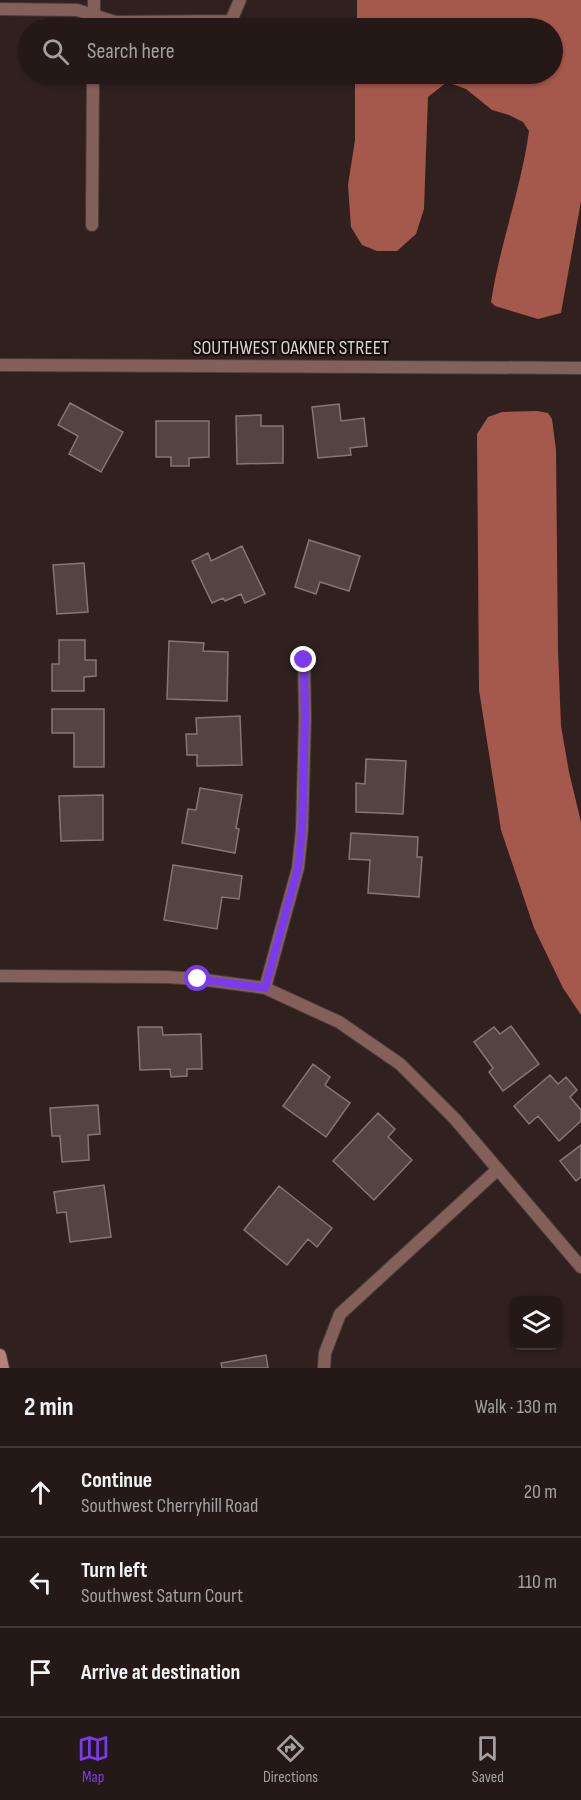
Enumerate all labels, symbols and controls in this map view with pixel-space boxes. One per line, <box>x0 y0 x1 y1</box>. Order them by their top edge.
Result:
search box <box>18 18 563 84</box>
icon: search <box>39 35 72 68</box>
text: Search here <box>87 38 174 65</box>
street label: SOUTHWEST OAKNER STREET <box>193 336 389 360</box>
route end <box>290 646 316 672</box>
route start <box>184 965 210 991</box>
map controls <box>509 1296 563 1350</box>
button: layers <box>509 1296 563 1350</box>
text: 2 min <box>24 1392 74 1423</box>
text: Walk · 130 m <box>475 1395 557 1419</box>
text: Continue <box>81 1467 152 1494</box>
icon: ahead <box>24 1476 57 1509</box>
text: 20 m <box>524 1480 557 1504</box>
text: Southwest Cherryhill Road <box>81 1494 258 1518</box>
text: Turn left <box>81 1557 147 1584</box>
icon: left <box>24 1566 57 1599</box>
text: 110 m <box>518 1570 557 1594</box>
text: Southwest Saturn Court <box>81 1584 243 1608</box>
icon: arrive <box>24 1656 57 1689</box>
text: Arrive at destination <box>81 1659 240 1686</box>
tab: Map <box>77 1732 110 1787</box>
tab: Directions <box>263 1732 318 1787</box>
tab: Saved <box>471 1732 504 1787</box>

